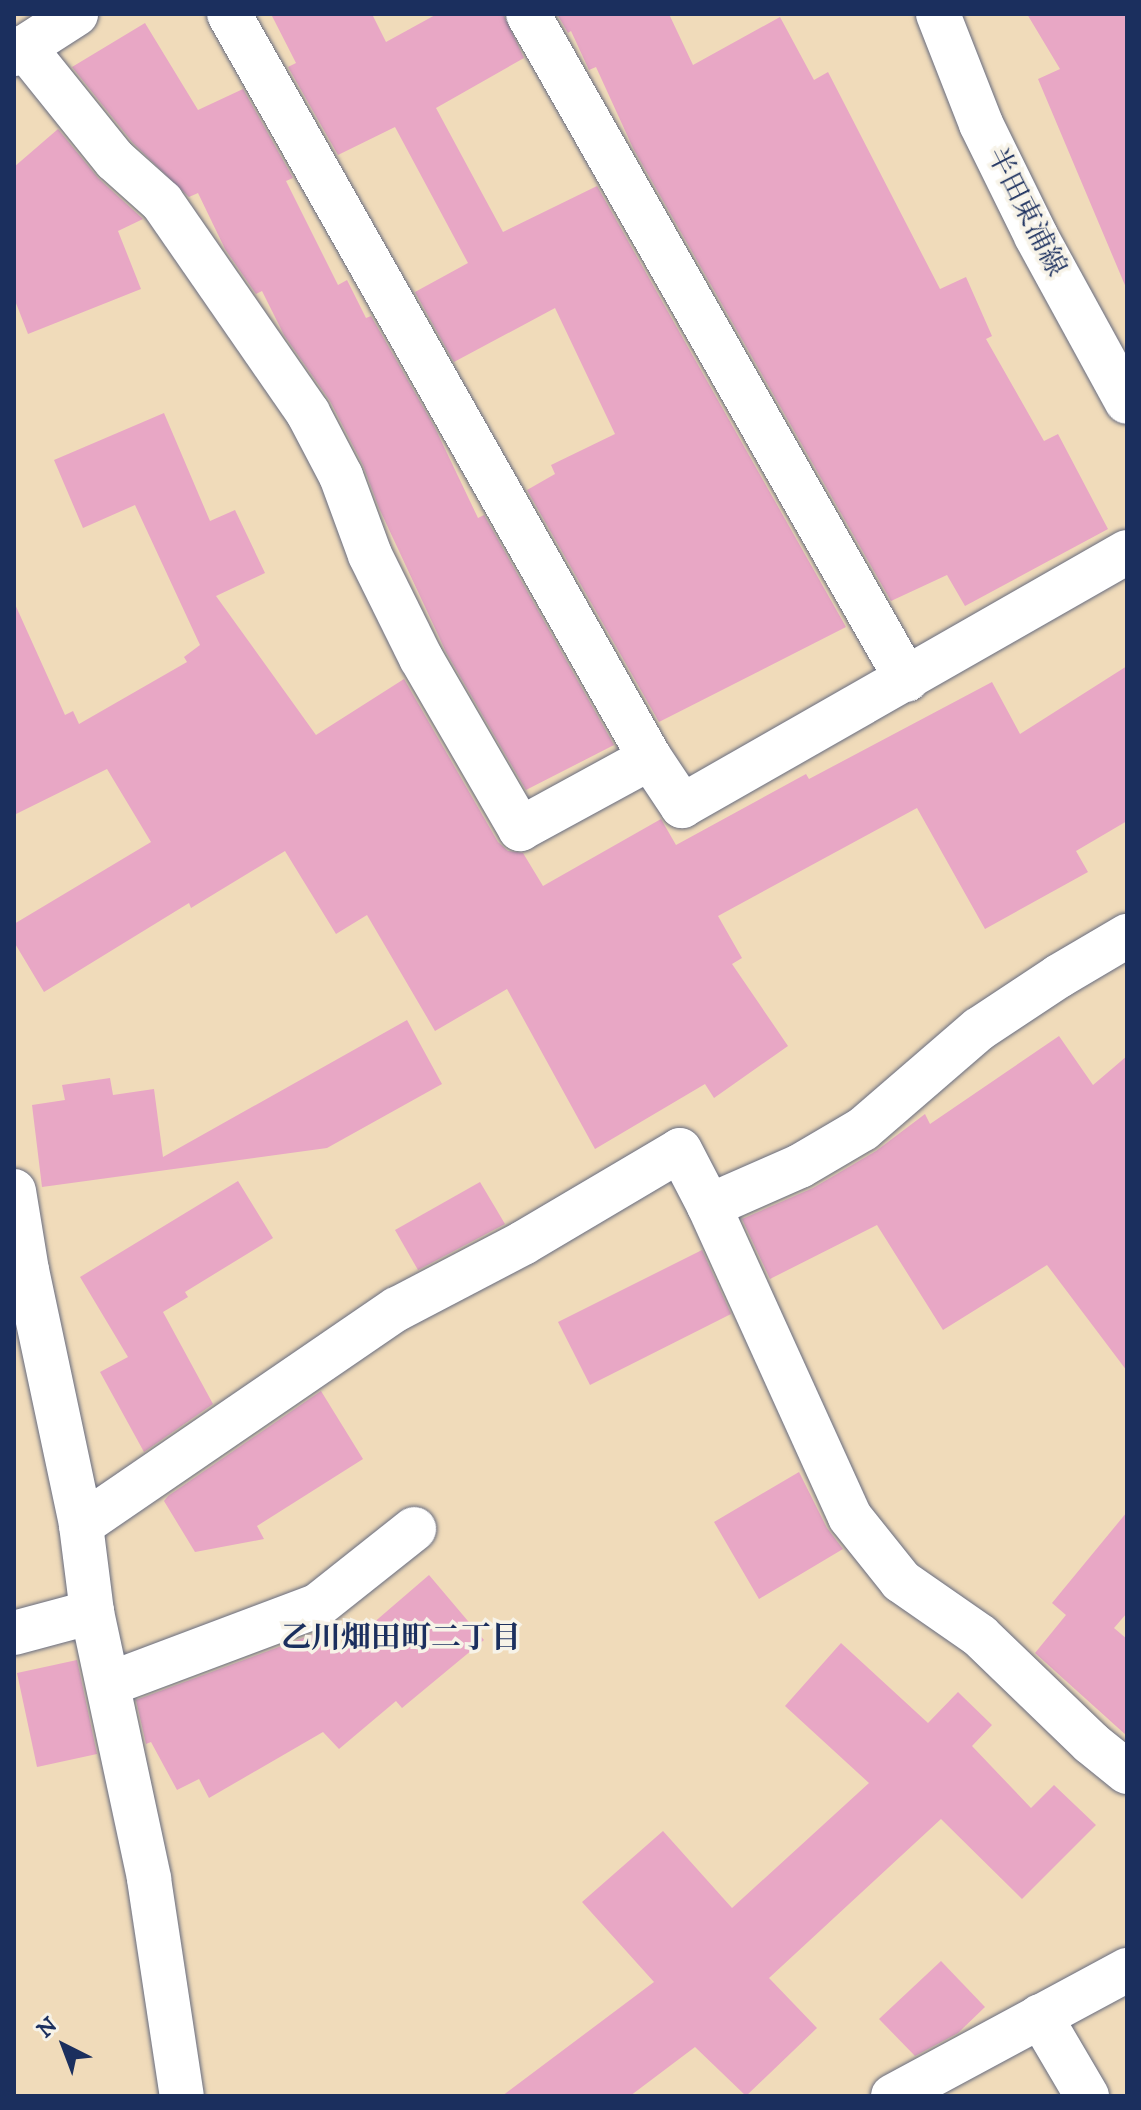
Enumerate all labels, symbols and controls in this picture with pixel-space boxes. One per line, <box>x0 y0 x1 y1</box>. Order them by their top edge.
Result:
street label: 半田東浦線 <box>979 142 1073 282</box>
district label: 乙川畑田町二丁目 <box>281 1621 521 1657</box>
north arrow <box>24 2006 104 2086</box>
text: N <box>32 2012 63 2044</box>

